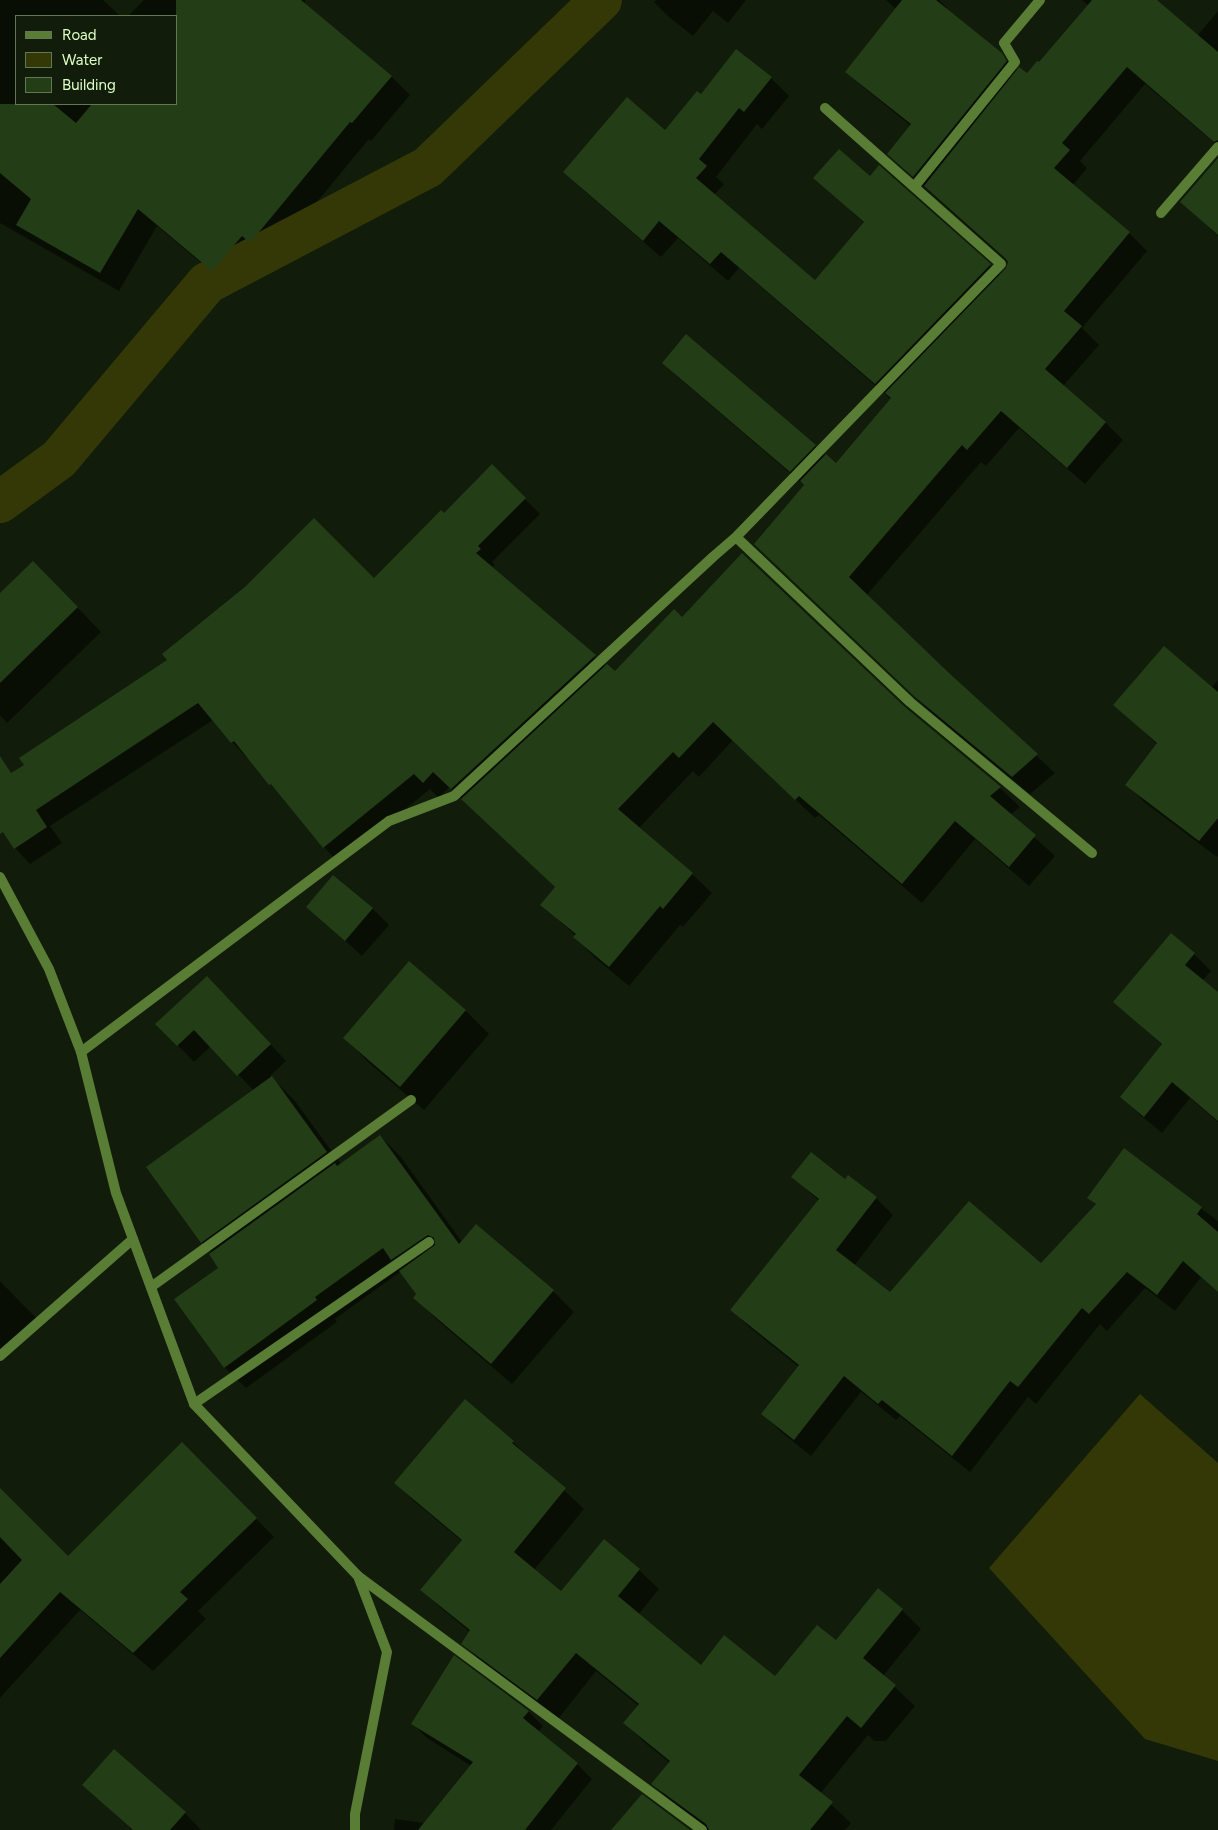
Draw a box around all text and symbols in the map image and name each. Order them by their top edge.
legend [15,15,178,105]
text: Road [62,26,97,44]
text: Water [62,51,102,69]
text: Building [62,76,116,94]

